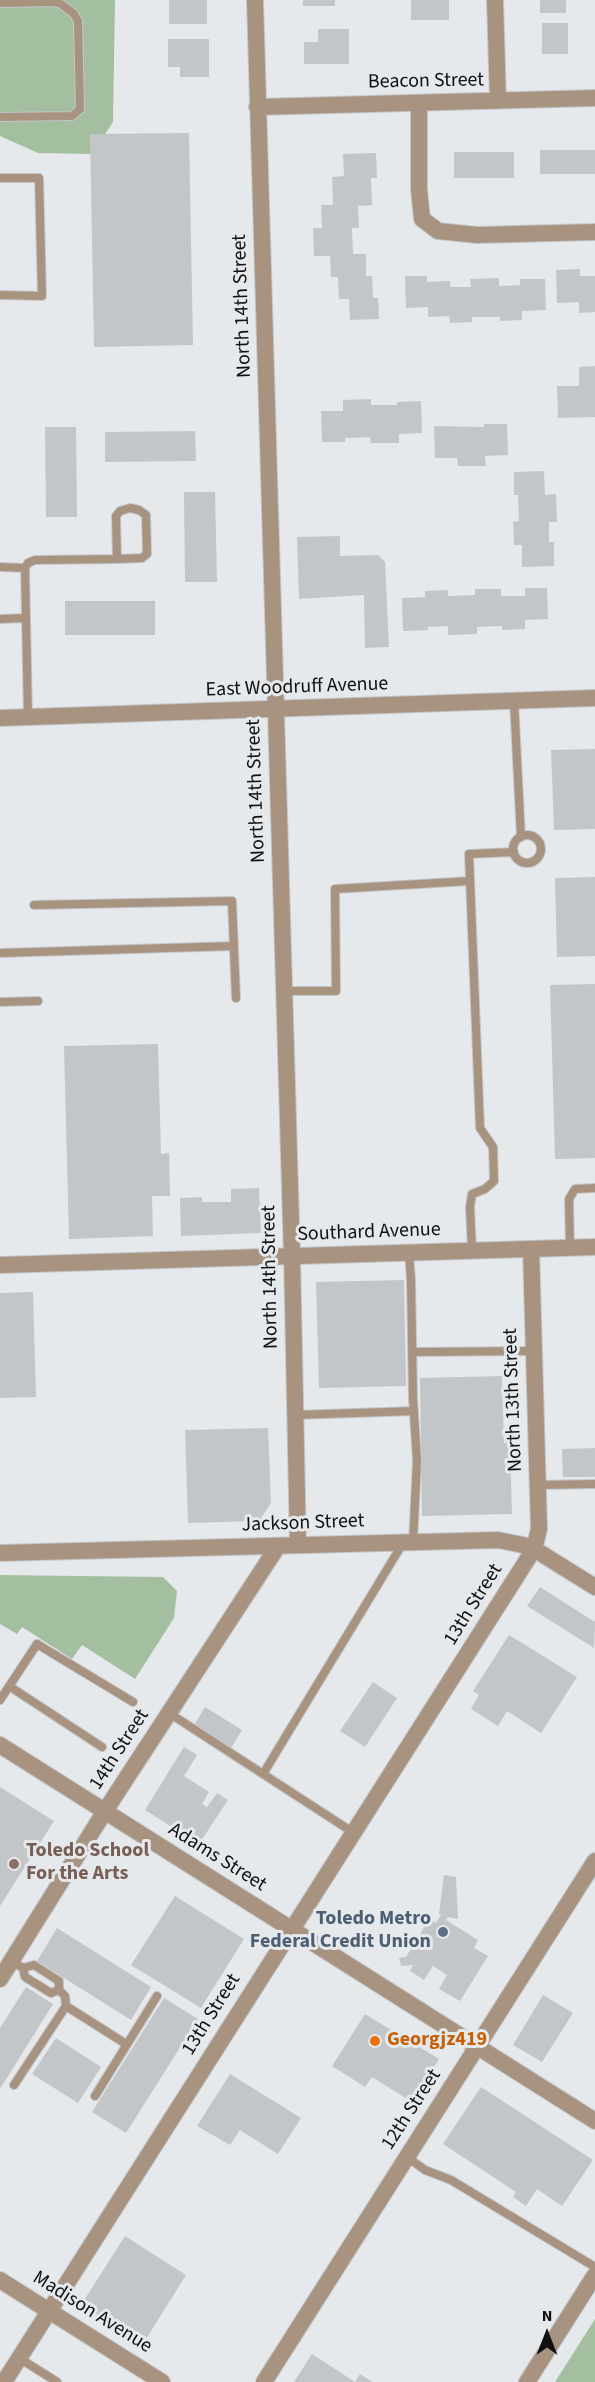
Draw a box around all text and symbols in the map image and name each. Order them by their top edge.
street label: Beacon Street [368,69,484,95]
street label: North 14th Street [228,234,258,378]
street label: East Woodruff Avenue [205,673,389,703]
street label: North 14th Street [242,719,272,863]
street label: North 14th Street [258,1205,284,1349]
street label: Southard Avenue [297,1219,441,1247]
street label: North 13th Street [499,1328,529,1472]
street label: Jackson Street [241,1510,365,1538]
street label: 13th Street [440,1560,508,1650]
street label: 14th Street [85,1705,155,1795]
street label: Adams Street [164,1818,270,1898]
place label: Toledo School For the Arts [26,1840,149,1887]
marker: Toledo School For the Arts [7,1857,21,1871]
place label: Toledo Metro Federal Credit Union [250,1908,431,1955]
marker: Toledo Metro Federal Credit Union [436,1925,450,1939]
street label: 13th Street [178,1970,246,2060]
place label: Georgjz419 [387,2029,487,2053]
marker: Georgjz419 [368,2034,382,2048]
street label: 12th Street [377,2065,447,2155]
street label: Madison Avenue [28,2267,156,2359]
north arrow [517,2304,577,2364]
text: N [542,2305,552,2327]

